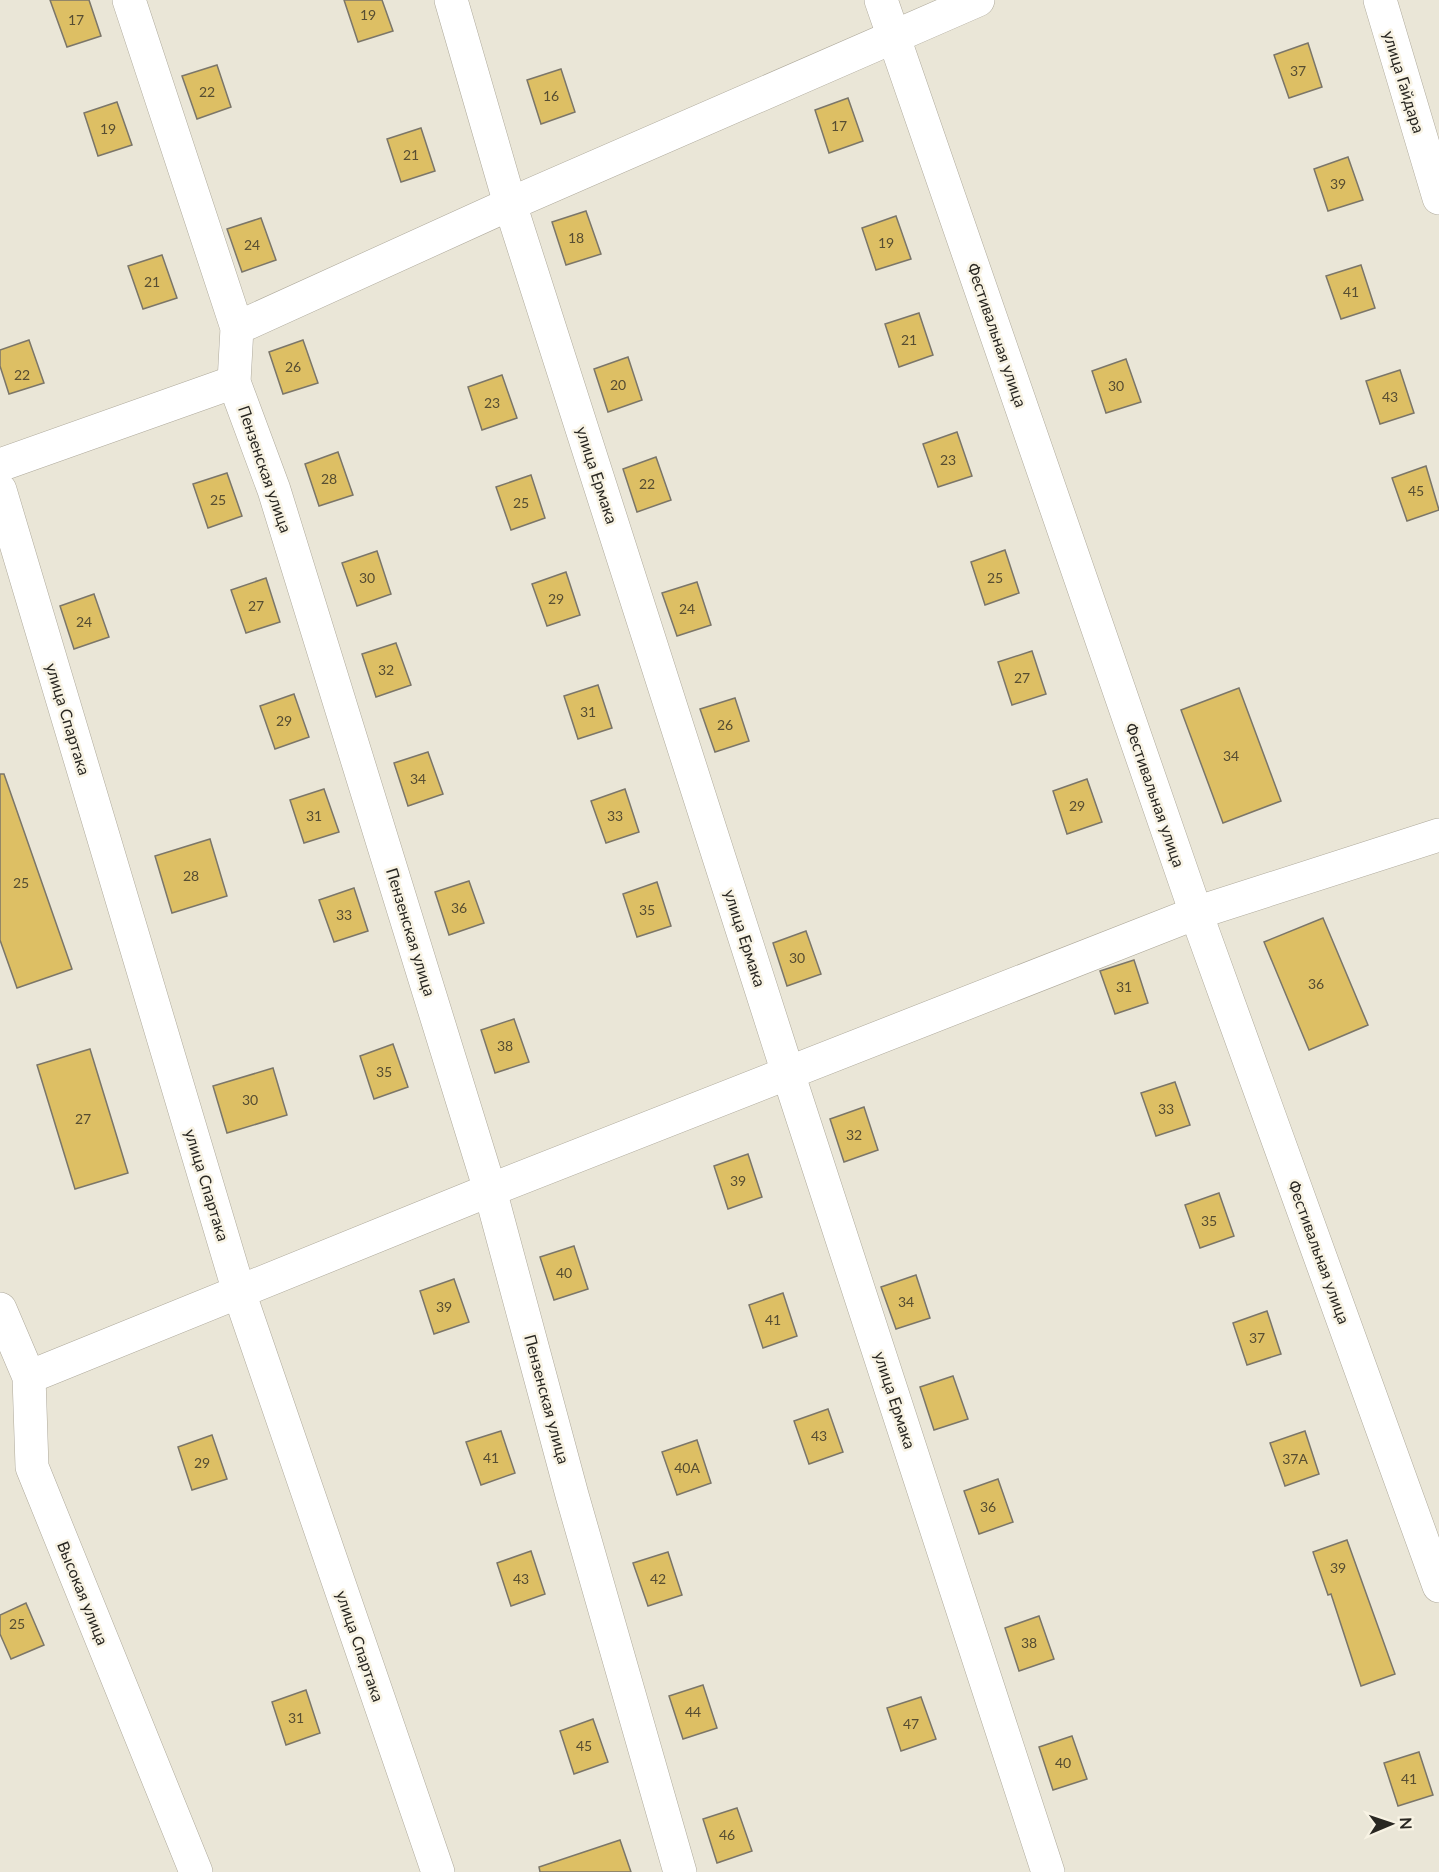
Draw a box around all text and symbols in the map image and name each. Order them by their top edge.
house number: 19 [360,6,376,23]
house number: 17 [68,11,84,28]
street label: улица Гайдара [1380,28,1429,135]
house number: 37 [1290,62,1306,79]
house number: 22 [199,83,215,100]
house number: 16 [543,87,559,104]
house number: 17 [831,117,847,134]
house number: 19 [100,120,116,137]
house number: 21 [403,146,419,163]
house number: 39 [1330,175,1346,192]
house number: 18 [568,229,584,246]
house number: 19 [878,234,894,251]
house number: 24 [244,236,260,253]
street label: Фестивальная улица [964,260,1031,409]
house number: 21 [144,273,160,290]
house number: 41 [1343,283,1359,300]
house number: 21 [901,331,917,348]
house number: 26 [285,358,301,375]
house number: 22 [14,366,30,383]
house number: 20 [610,376,626,393]
house number: 30 [1108,377,1124,394]
house number: 43 [1382,388,1398,405]
house number: 23 [484,394,500,411]
street label: Пензенская улица [235,403,296,535]
street label: улица Ермака [573,424,622,526]
house number: 23 [940,451,956,468]
house number: 28 [321,470,337,487]
house number: 22 [639,475,655,492]
house number: 45 [1408,482,1424,499]
house number: 25 [210,491,226,508]
house number: 25 [513,494,529,511]
house number: 30 [359,569,375,586]
house number: 25 [987,569,1003,586]
house number: 29 [548,590,564,607]
house number: 27 [248,597,264,614]
house number: 24 [679,600,695,617]
house number: 24 [76,613,92,630]
street label: улица Спартака [42,660,95,777]
house number: 32 [378,661,394,678]
house number: 27 [1014,669,1030,686]
house number: 31 [580,703,596,720]
house number: 29 [276,712,292,729]
house number: 26 [717,716,733,733]
street label: Фестивальная улица [1122,720,1189,869]
house number: 34 [1223,747,1239,764]
house number: 34 [410,770,426,787]
house number: 29 [1069,797,1085,814]
house number: 31 [306,807,322,824]
house number: 33 [607,807,623,824]
street label: Пензенская улица [383,865,440,998]
house number: 28 [183,867,199,884]
house number: 25 [13,874,29,891]
street label: улица Ермака [721,887,770,989]
house number: 36 [451,899,467,916]
house number: 35 [639,901,655,918]
house number: 33 [336,906,352,923]
house number: 30 [789,949,805,966]
house number: 36 [1308,975,1324,992]
house number: 31 [1116,978,1132,995]
house number: 38 [497,1037,513,1054]
house number: 35 [376,1063,392,1080]
house number: 30 [242,1091,258,1108]
house number: 33 [1158,1100,1174,1117]
house number: 27 [75,1110,91,1127]
street label: улица Спартака [181,1126,234,1243]
house number: 32 [846,1126,862,1143]
house number: 39 [730,1172,746,1189]
street label: Фестивальная улица [1285,1177,1354,1326]
house number: 35 [1201,1212,1217,1229]
house number: 40 [556,1264,572,1281]
house number: 34 [898,1293,914,1310]
house number: 39 [436,1298,452,1315]
house number: 41 [765,1311,781,1328]
house number: 37 [1249,1329,1265,1346]
street label: Пензенская улица [521,1332,574,1466]
street label: улица Ермака [871,1349,920,1451]
house number: 43 [811,1427,827,1444]
house number: 41 [483,1449,499,1466]
house number: 37А [1282,1450,1308,1467]
house number: 29 [194,1454,210,1471]
house number: 40А [674,1459,700,1476]
house number: 36 [980,1498,996,1515]
street label: Высокая улица [54,1538,113,1647]
house number: 39 [1330,1559,1346,1576]
house number: 43 [513,1570,529,1587]
house number: 42 [650,1570,666,1587]
street label: улица Спартака [333,1588,388,1704]
house number: 25 [9,1615,25,1632]
house number: 38 [1021,1634,1037,1651]
house number: 44 [685,1703,701,1720]
house number: 31 [288,1709,304,1726]
house number: 47 [903,1715,919,1732]
house number: 45 [576,1737,592,1754]
house number: 40 [1055,1754,1071,1771]
house number: 41 [1401,1770,1417,1787]
north arrow [1361,1794,1421,1854]
text: N [1397,1817,1416,1830]
house number: 46 [719,1826,735,1843]

